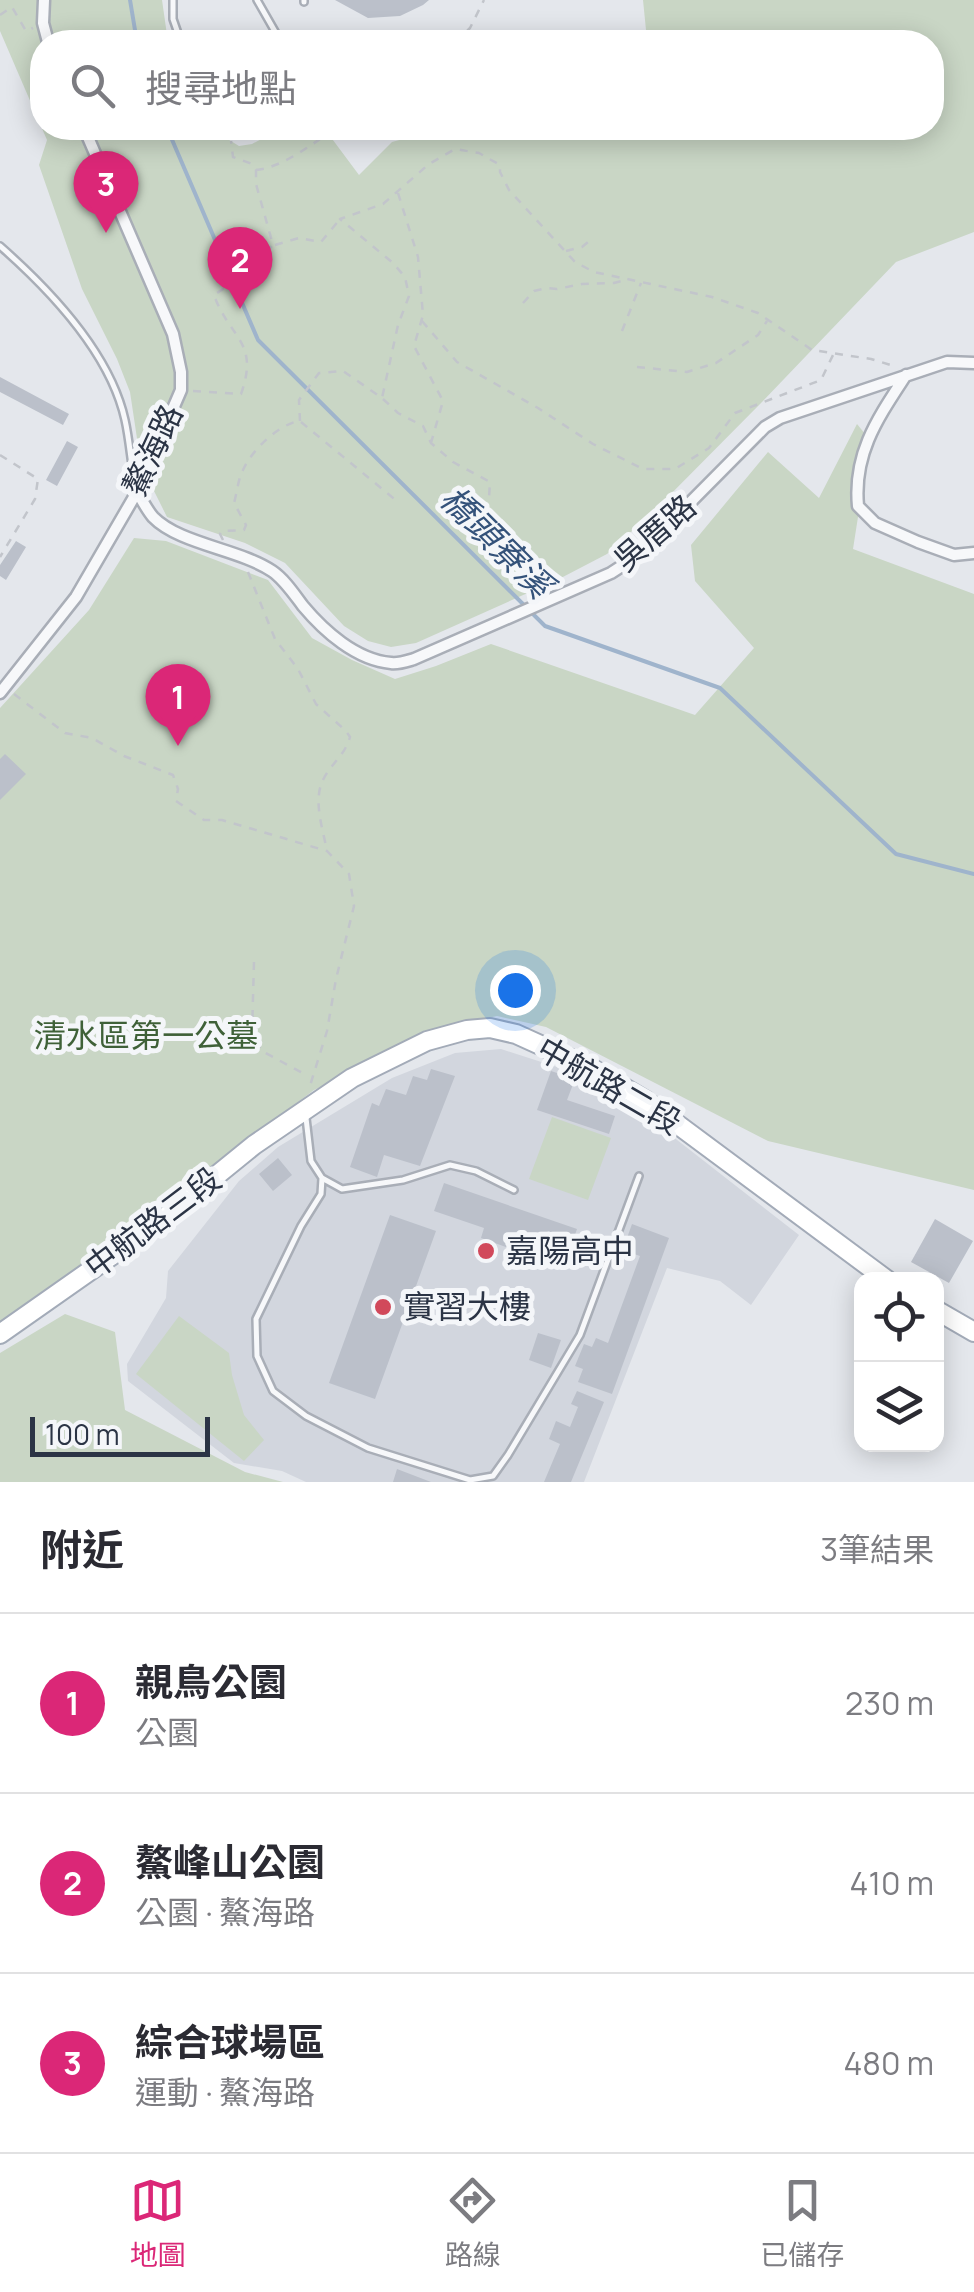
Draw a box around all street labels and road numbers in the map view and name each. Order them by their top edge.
street label: 鰲海路 [112,397,192,502]
street label: 吳厝路 [604,484,705,580]
street label: 中航路二段 [529,1026,690,1144]
street label: 中航路三段 [75,1156,230,1288]

